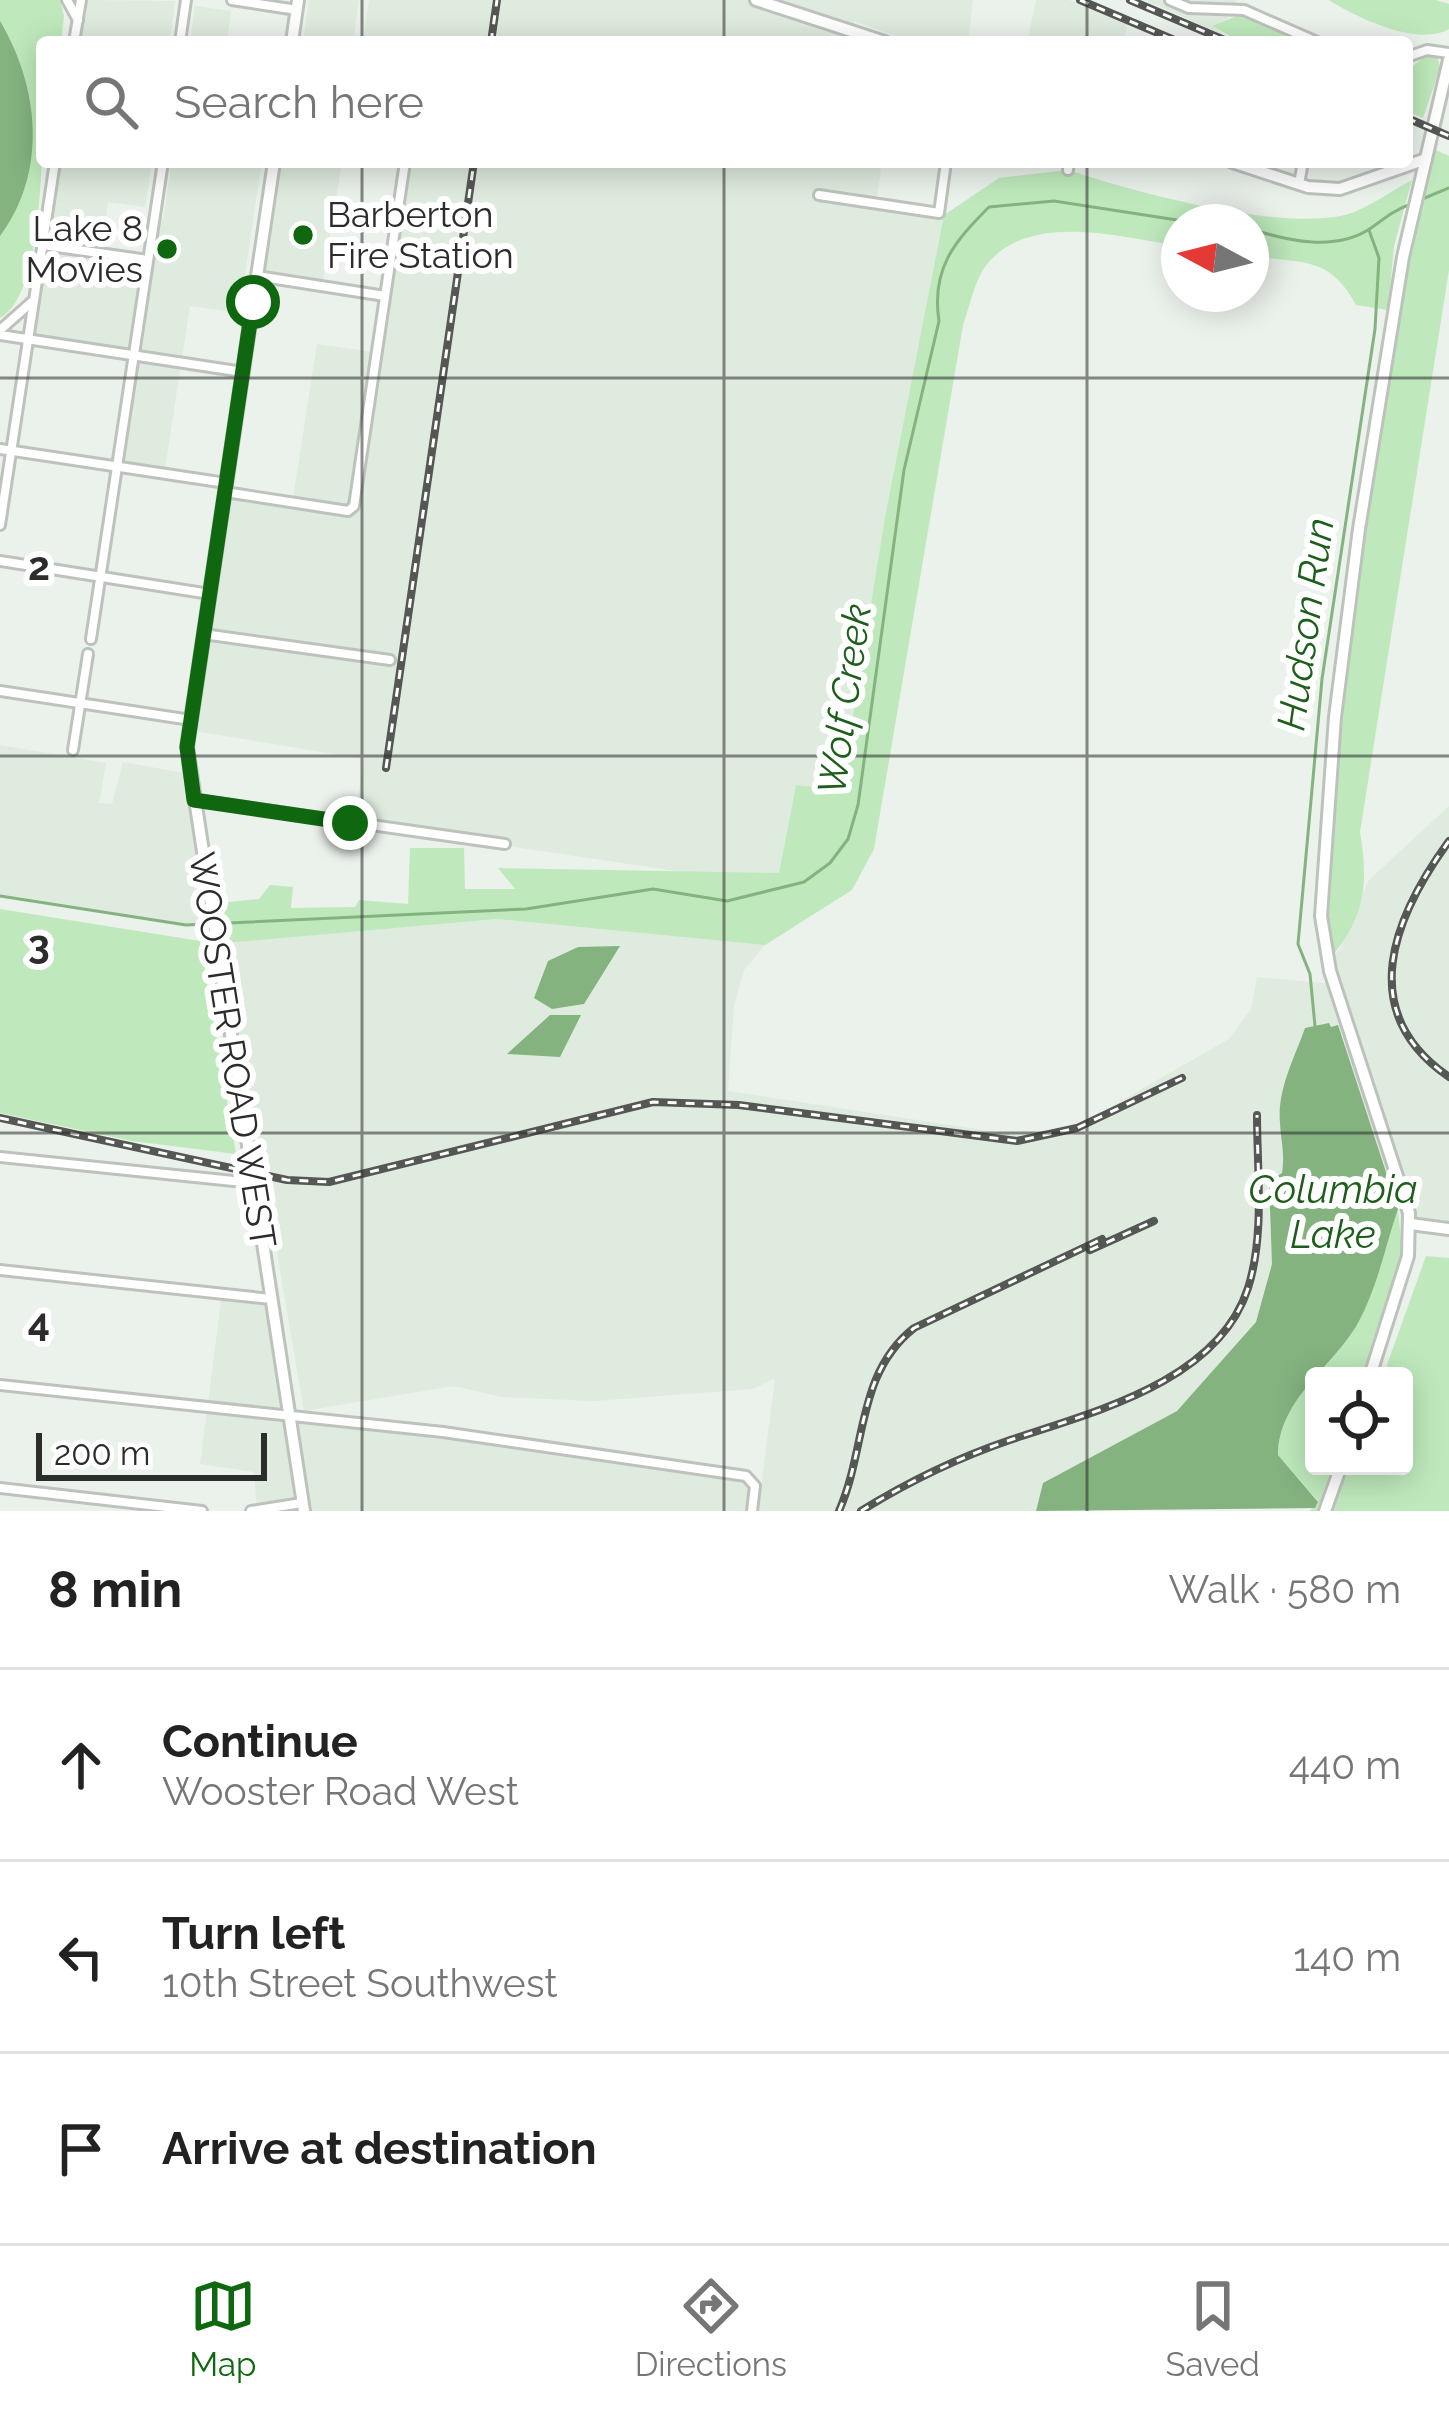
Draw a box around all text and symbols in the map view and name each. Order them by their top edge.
search box [36,36,1413,168]
icon: search [78,69,144,135]
text: Search here [174,76,424,129]
place label: Barberton Fire Station [327,193,514,276]
north arrow [1161,204,1269,312]
place label: Lake 8 Movies [25,207,143,290]
marker: Barberton Fire Station [290,222,316,248]
marker: Lake 8 Movies [154,236,180,262]
route start [226,275,280,329]
water label: Hudson Run [1267,515,1343,733]
text: 2 [28,543,50,589]
water label: Wolf Creek [808,601,880,797]
route end [323,796,377,850]
street label: WOOSTER ROAD WEST [181,849,285,1251]
text: 3 [28,921,50,967]
water label: Columbia Lake [1248,1166,1418,1257]
text: 4 [28,1299,50,1345]
map controls [1305,1367,1413,1475]
button: locate [1305,1367,1413,1475]
scale bar [36,1427,267,1480]
text: 200 m [54,1434,150,1473]
text: 8 min [48,1559,182,1619]
text: Walk · 580 m [1168,1566,1401,1612]
text: Continue [162,1715,358,1768]
icon: ahead [48,1732,114,1798]
text: 440 m [1289,1742,1401,1788]
text: Wooster Road West [162,1768,519,1814]
text: Turn left [162,1907,345,1960]
icon: left [48,1924,114,1990]
text: 140 m [1293,1934,1401,1980]
text: 10th Street Southwest [162,1960,558,2006]
icon: arrive [48,2116,114,2182]
text: Arrive at destination [162,2122,597,2175]
tab: Map [189,2273,256,2384]
tab: Directions [635,2273,787,2384]
tab: Saved [1165,2273,1260,2384]

